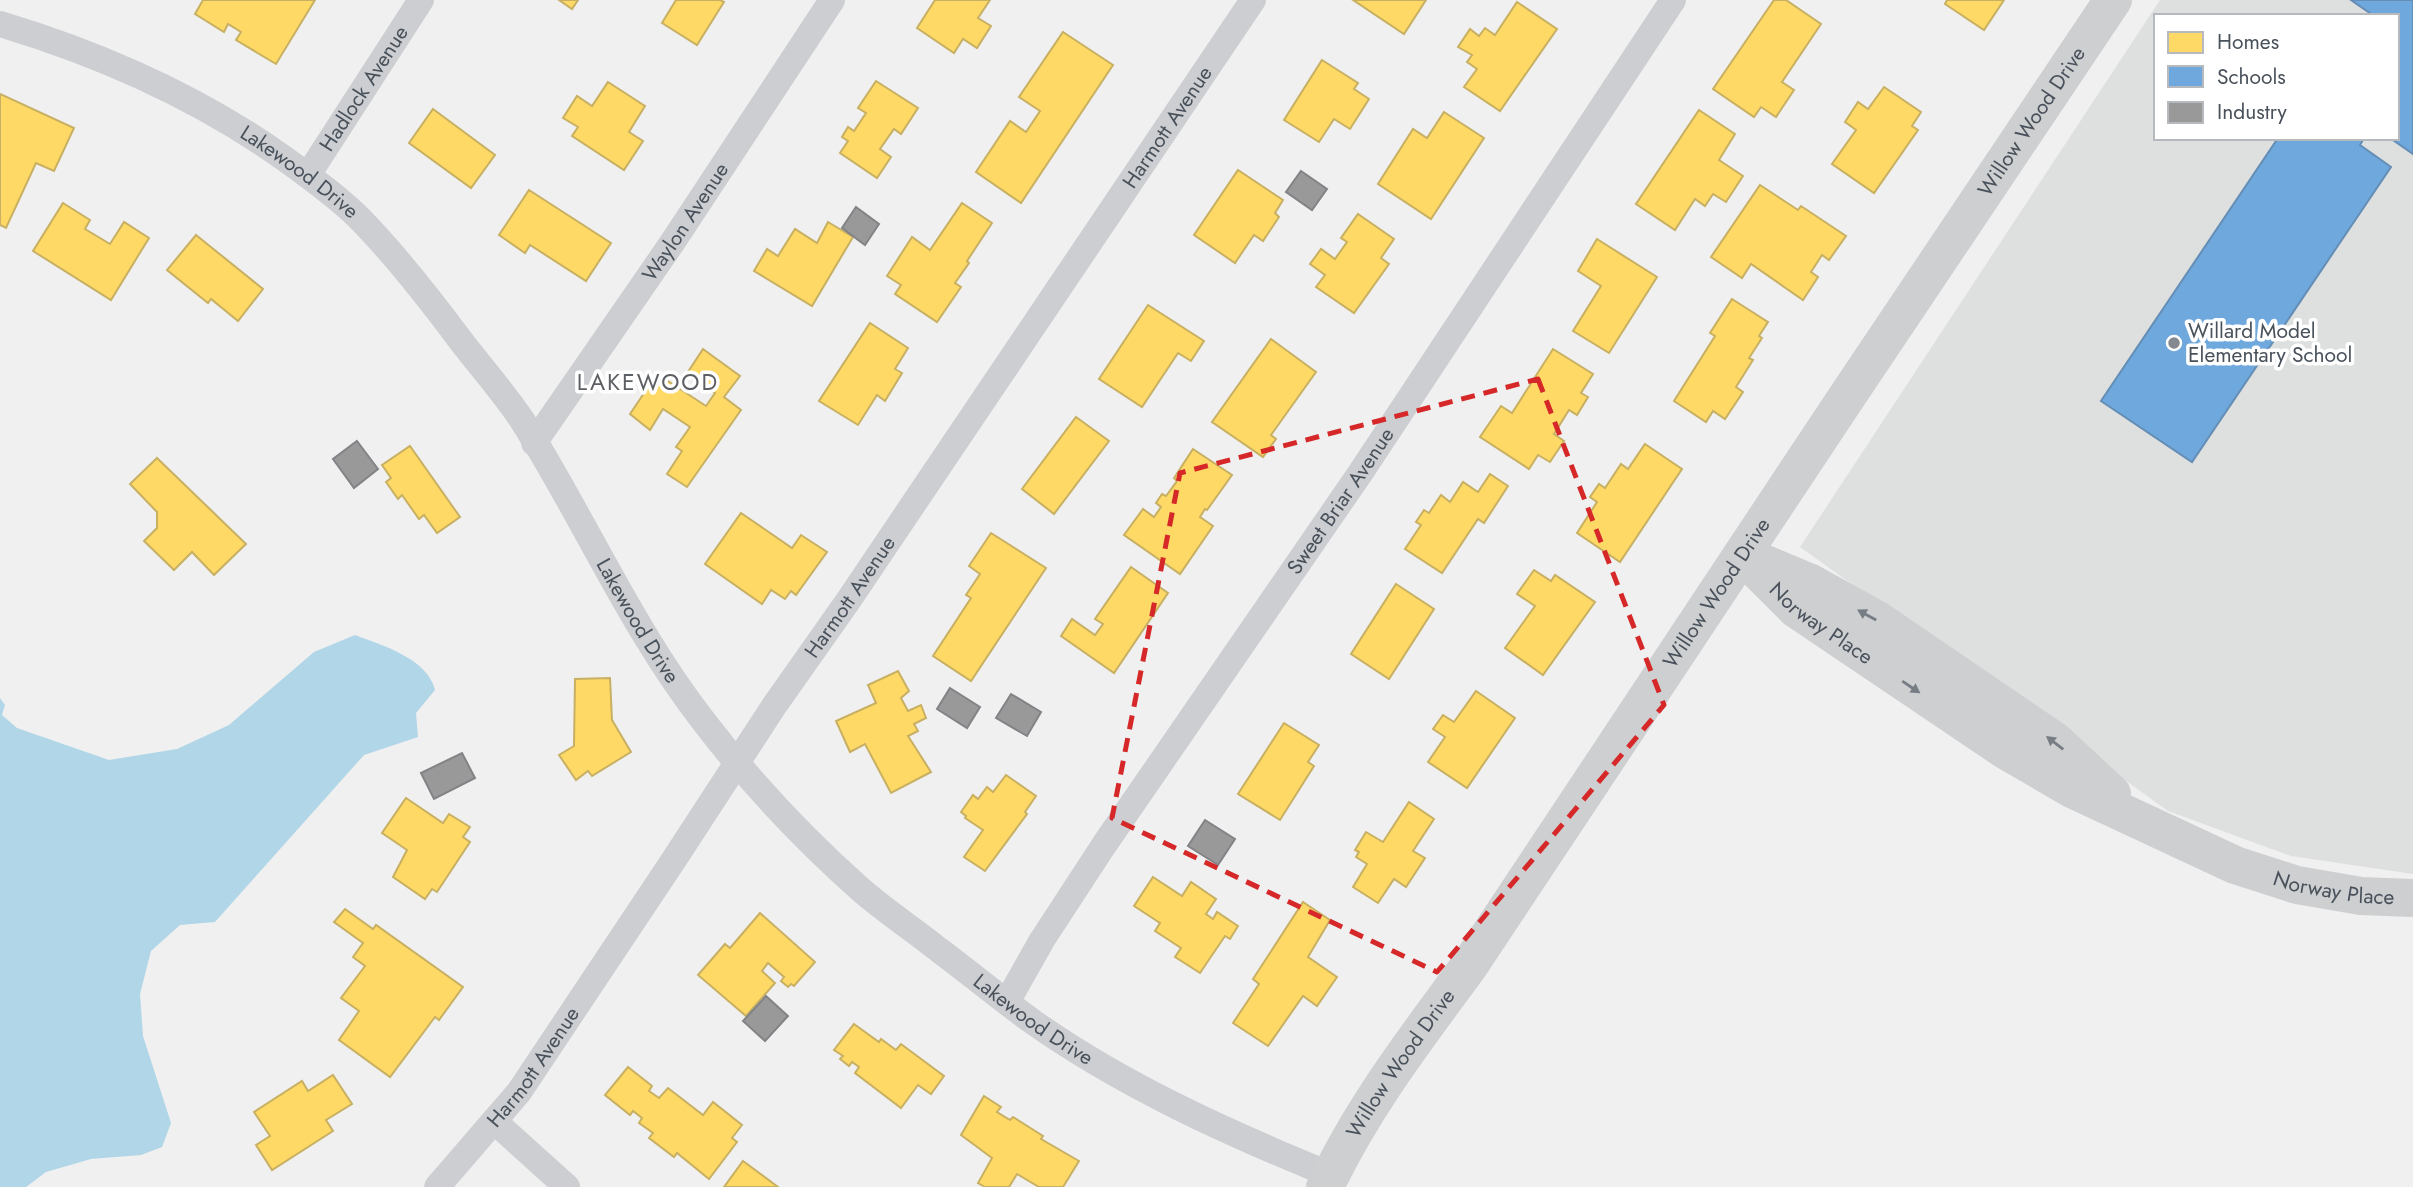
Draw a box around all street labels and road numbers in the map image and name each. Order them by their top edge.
street label: Hadlock Avenue [312,19,416,157]
street label: Willow Wood Drive [1970,40,2093,202]
street label: Harmott Avenue [1115,60,1220,194]
street label: Lakewood Drive [234,118,366,226]
street label: Waylon Avenue [635,156,736,287]
street label: Sweet Briar Avenue [1280,422,1401,581]
street label: Willow Wood Drive [1656,512,1778,674]
street label: Harmott Avenue [797,530,903,664]
street label: Lakewood Drive [589,553,687,689]
street label: Norway Place [1762,575,1879,672]
street label: Norway Place [2269,863,2395,912]
street label: Lakewood Drive [967,967,1099,1073]
street label: Willow Wood Drive [1339,983,1462,1144]
street label: Harmott Avenue [480,1001,587,1134]

